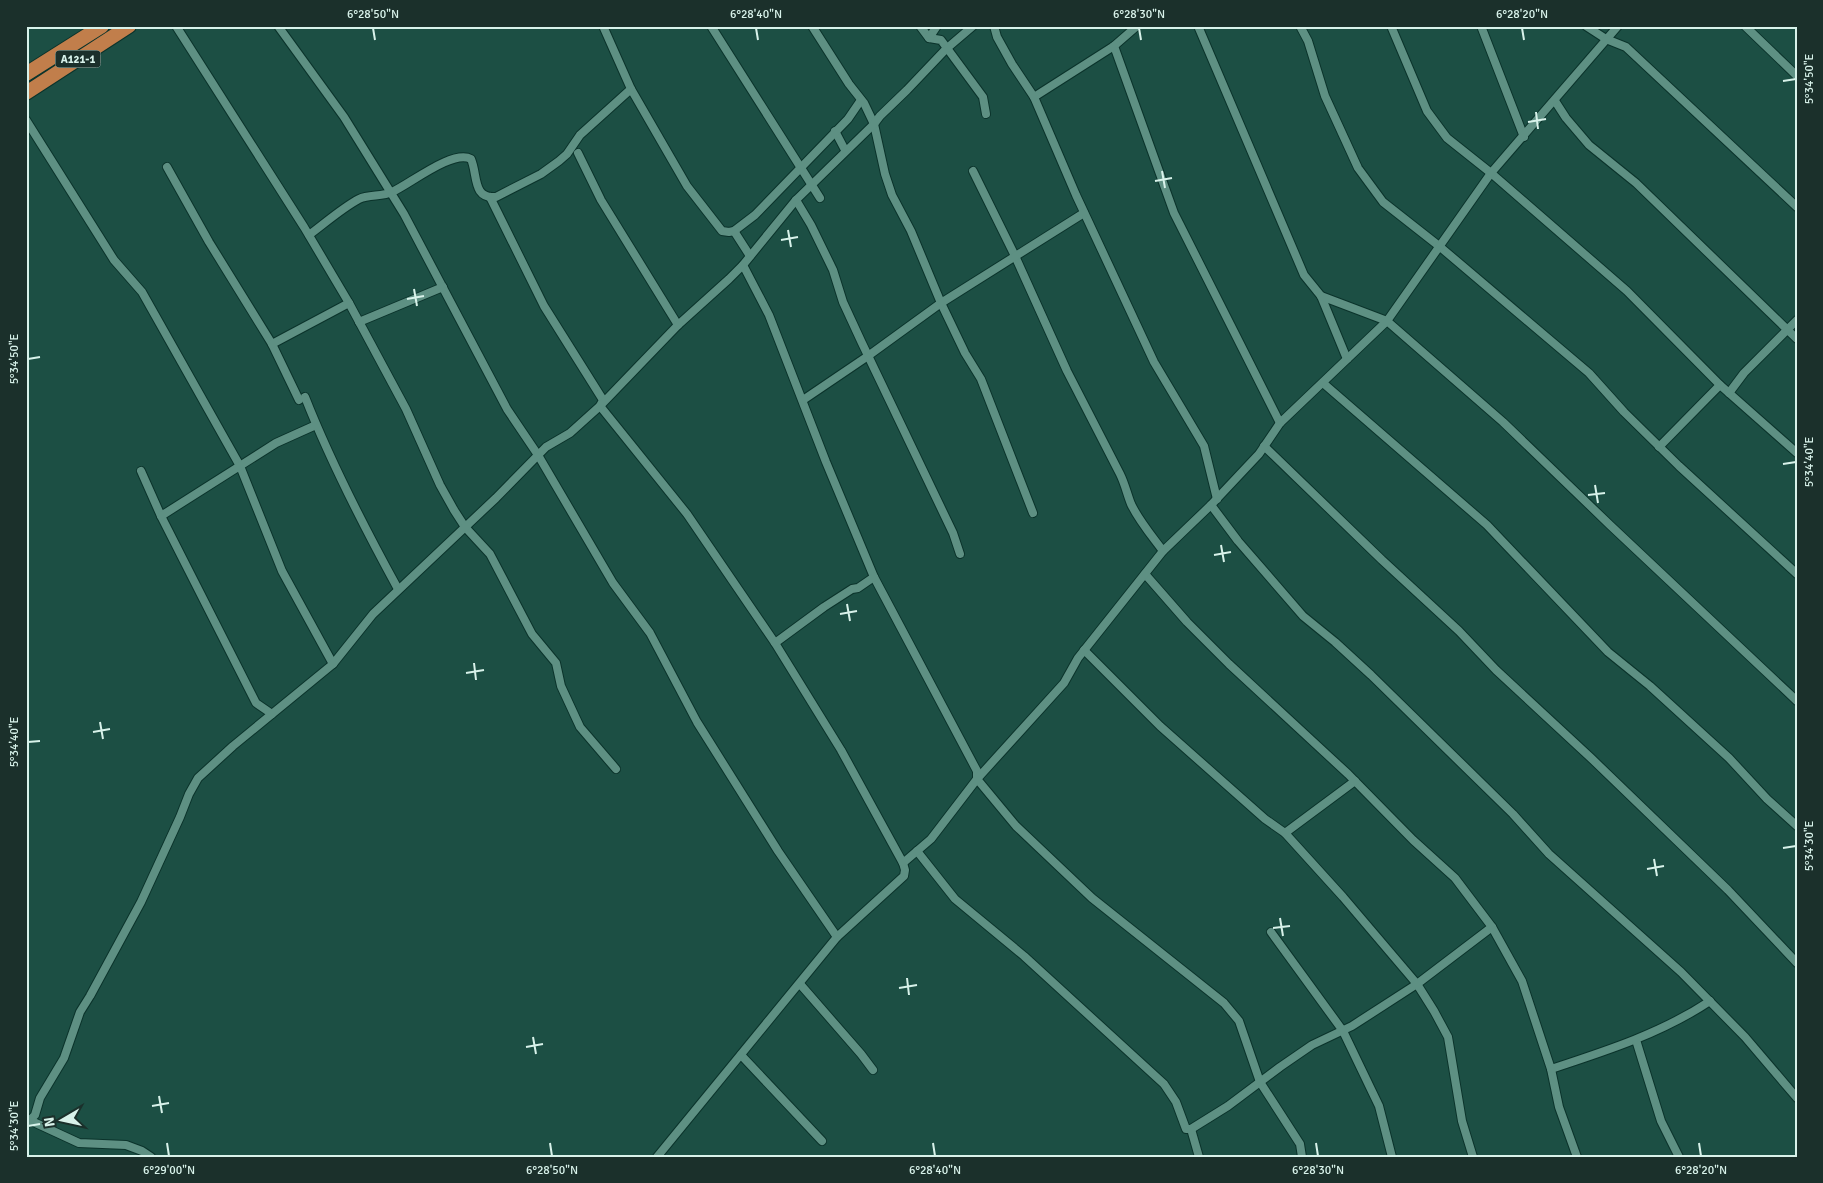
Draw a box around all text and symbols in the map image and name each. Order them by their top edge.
text: 6°28'50"N [347,7,399,22]
text: 6°28'40"N [730,7,782,22]
text: 6°28'30"N [1113,7,1165,22]
text: 6°28'20"N [1496,7,1548,22]
road number: A121-1 [56,51,100,68]
text: 5°34'50"E [1802,53,1817,104]
text: 5°34'50"E [7,333,22,384]
text: 5°34'40"E [1802,436,1817,487]
text: 5°34'40"E [7,716,22,767]
text: 5°34'30"E [1802,820,1817,871]
north arrow [38,1096,88,1146]
text: 5°34'30"E [7,1100,22,1151]
text: N [40,1116,59,1128]
text: 6°29'00"N [143,1163,195,1178]
text: 6°28'50"N [526,1163,578,1178]
text: 6°28'40"N [909,1163,961,1178]
text: 6°28'30"N [1292,1163,1344,1178]
text: 6°28'20"N [1675,1163,1727,1178]

